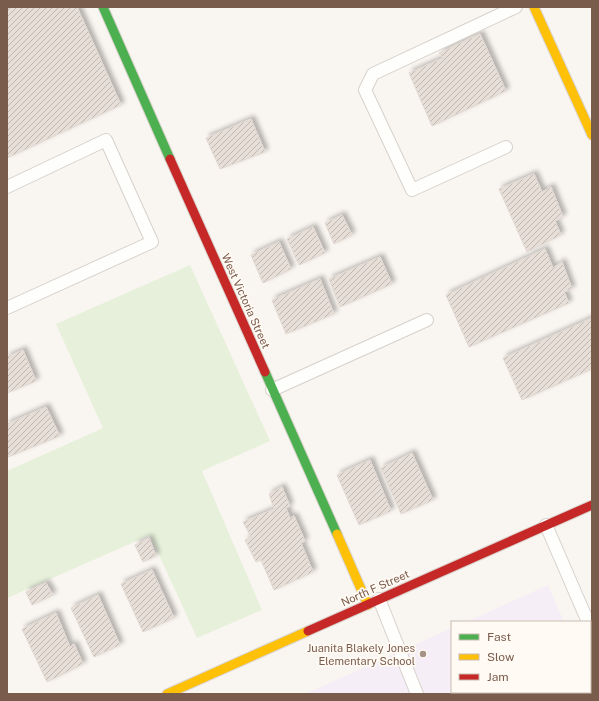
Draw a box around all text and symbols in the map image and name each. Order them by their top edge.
street label: West Victoria Street [220,252,272,350]
street label: North F Street [339,568,411,608]
legend [451,621,591,693]
text: Fast [487,630,512,644]
place label: Juanita Blakely Jones Elementary School [307,642,415,667]
marker: Juanita Blakely Jones Elementary School [418,649,428,659]
text: Slow [487,650,515,664]
text: Jam [487,670,509,684]

